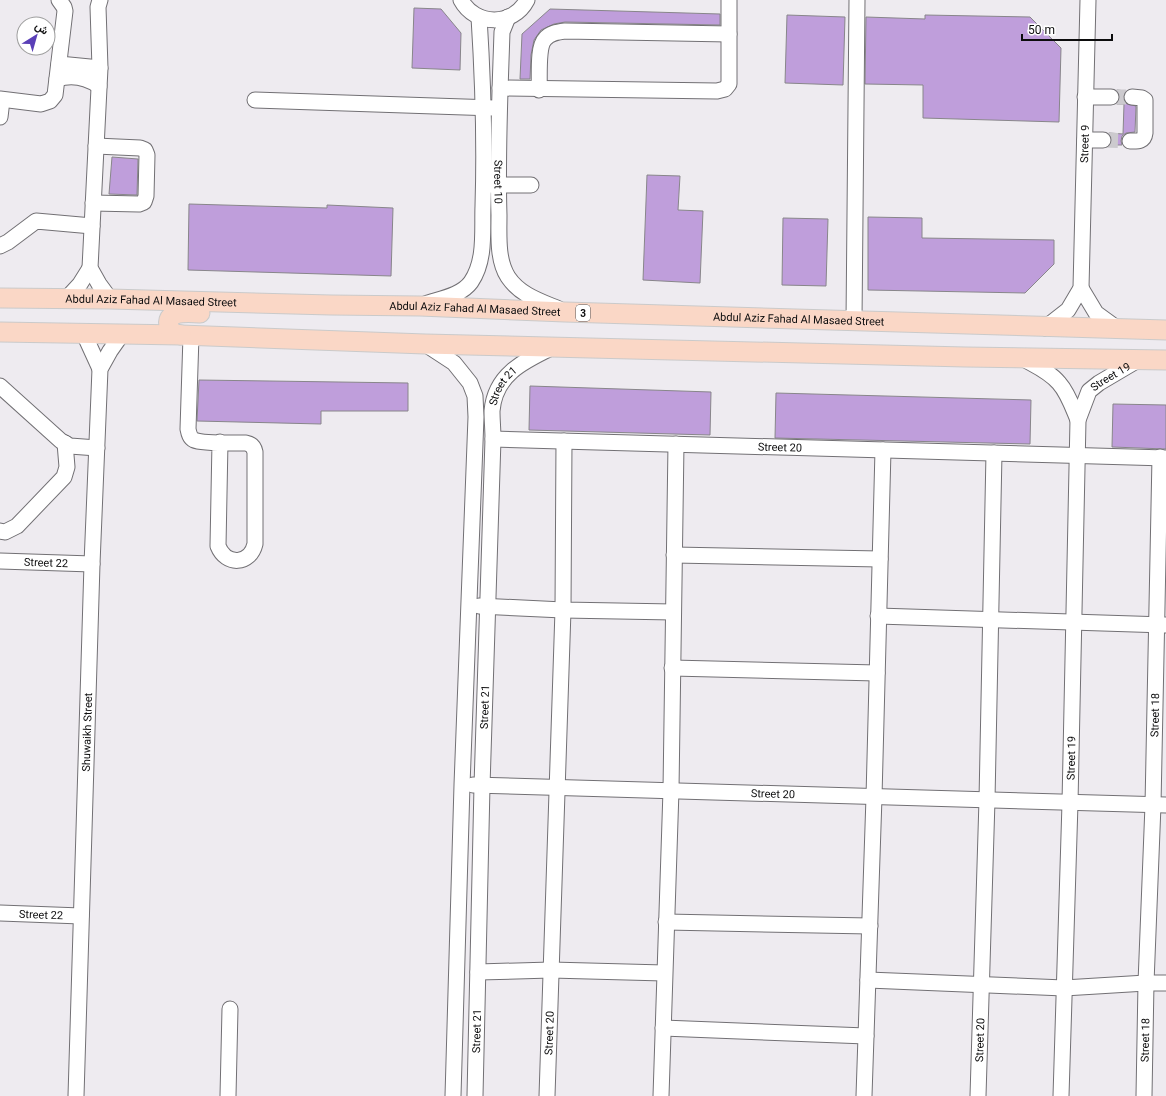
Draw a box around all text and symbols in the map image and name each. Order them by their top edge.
north arrow [16,16,56,56]
scale bar [1022,16,1112,42]
text: ش [33,19,51,38]
text: 50 m [1028,23,1055,37]
street label: Street 9 [1078,125,1091,163]
street label: Street 10 [492,160,505,204]
street label: Abdul Aziz Fahad Al Masaed Street [65,292,237,309]
street label: Abdul Aziz Fahad Al Masaed Street [389,299,561,318]
road number: 3 [576,305,590,321]
street label: Abdul Aziz Fahad Al Masaed Street [713,310,885,328]
street label: Street 19 [1088,360,1132,394]
street label: Street 21 [486,364,519,407]
street label: Street 20 [758,440,802,454]
street label: Street 22 [24,555,68,570]
street label: Street 21 [477,685,492,729]
street label: Shuwaikh Street [79,692,95,772]
street label: Street 18 [1148,693,1162,737]
street label: Street 19 [1064,736,1078,780]
street label: Street 20 [751,787,795,801]
street label: Street 22 [19,907,63,922]
street label: Street 21 [469,1009,483,1053]
street label: Street 20 [542,1011,556,1055]
street label: Street 20 [973,1018,987,1062]
street label: Street 18 [1138,1018,1152,1062]

